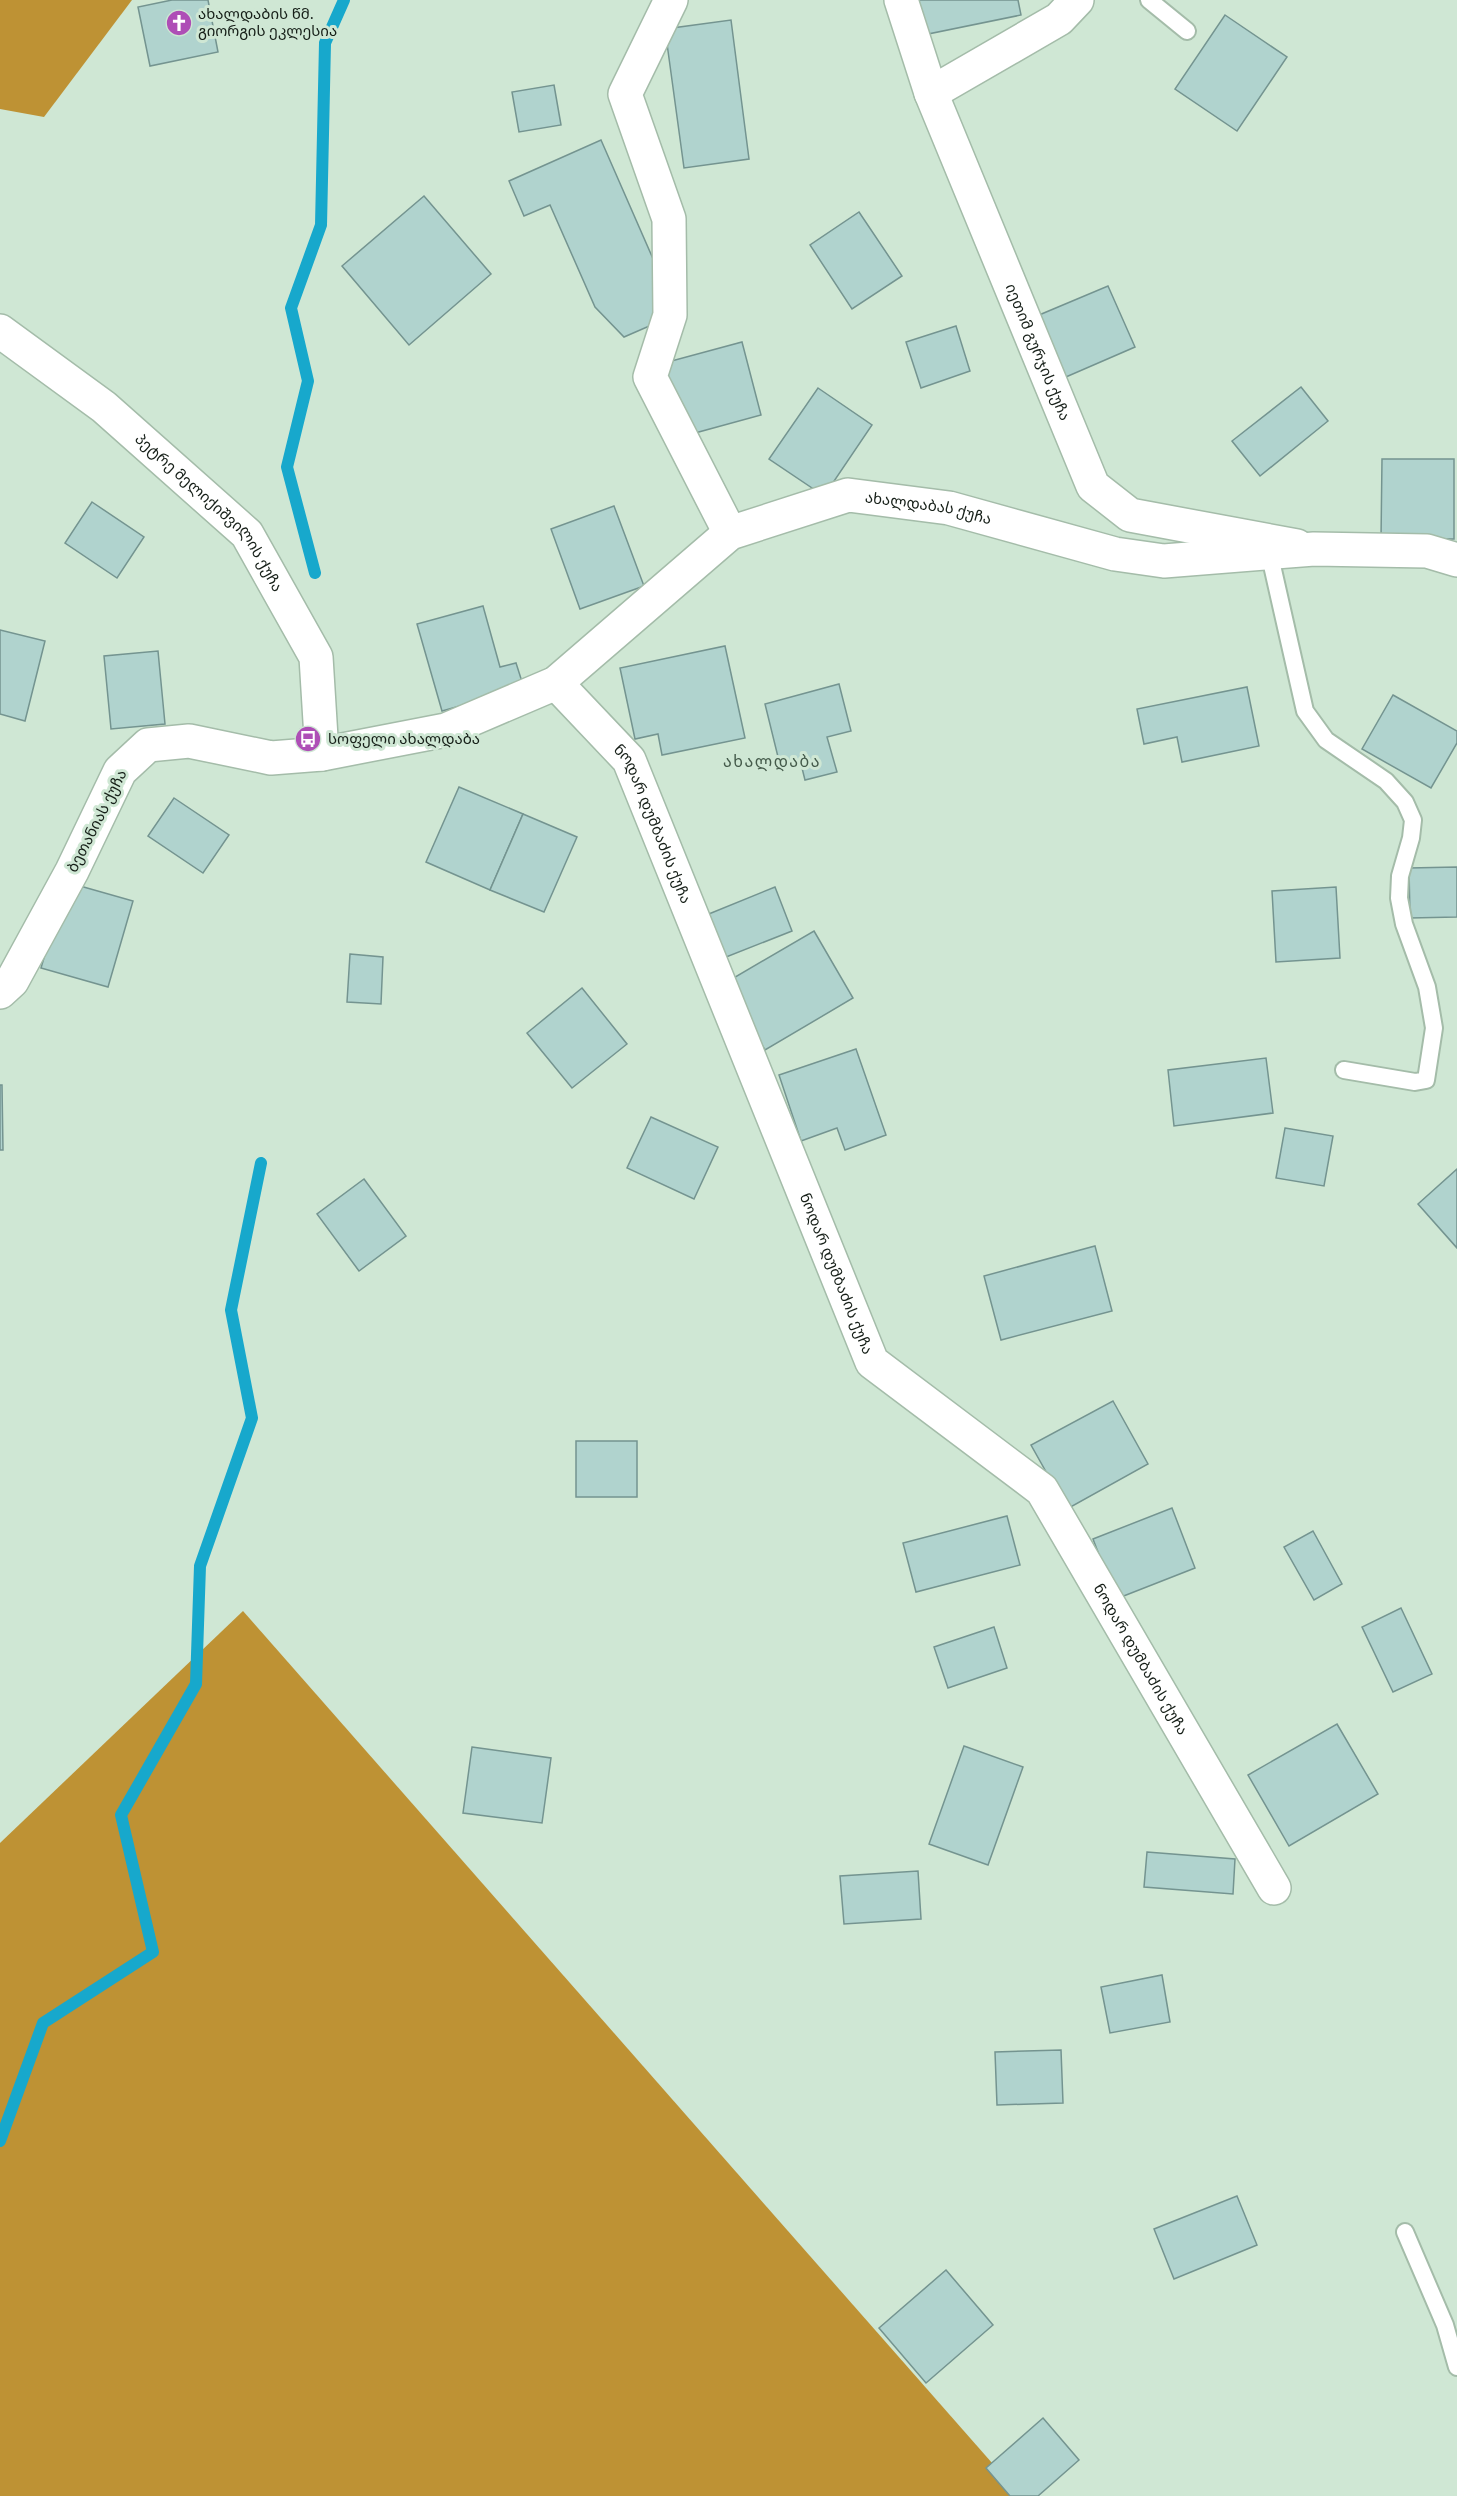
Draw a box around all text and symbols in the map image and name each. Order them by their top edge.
place label: ახალდაბის წმ. გიორგის ეკლესია [198,4,337,40]
church icon: ახალდაბის წმ. გიორგის ეკლესია [164,8,194,38]
street label: იეთიმ გურჯის ქუჩა [1002,281,1075,423]
street label: პეტრე მელიქიშვილის ქუჩა [131,429,287,595]
street label: ახალდაბას ქუჩა [864,487,994,528]
bus stop icon: სოფელი ახალდაბა [293,724,323,754]
place label: სოფელი ახალდაბა [328,729,480,748]
street label: ნოდარ დუმბაძის ქუჩა [610,740,696,906]
district label: ახალდაბა [723,751,821,772]
street label: ბეთანიას ქუჩა [62,766,131,875]
street label: ნოდარ დუმბაძის ქუჩა [796,1190,878,1357]
street label: ნოდარ დუმბაძის ქუჩა [1090,1580,1193,1738]

